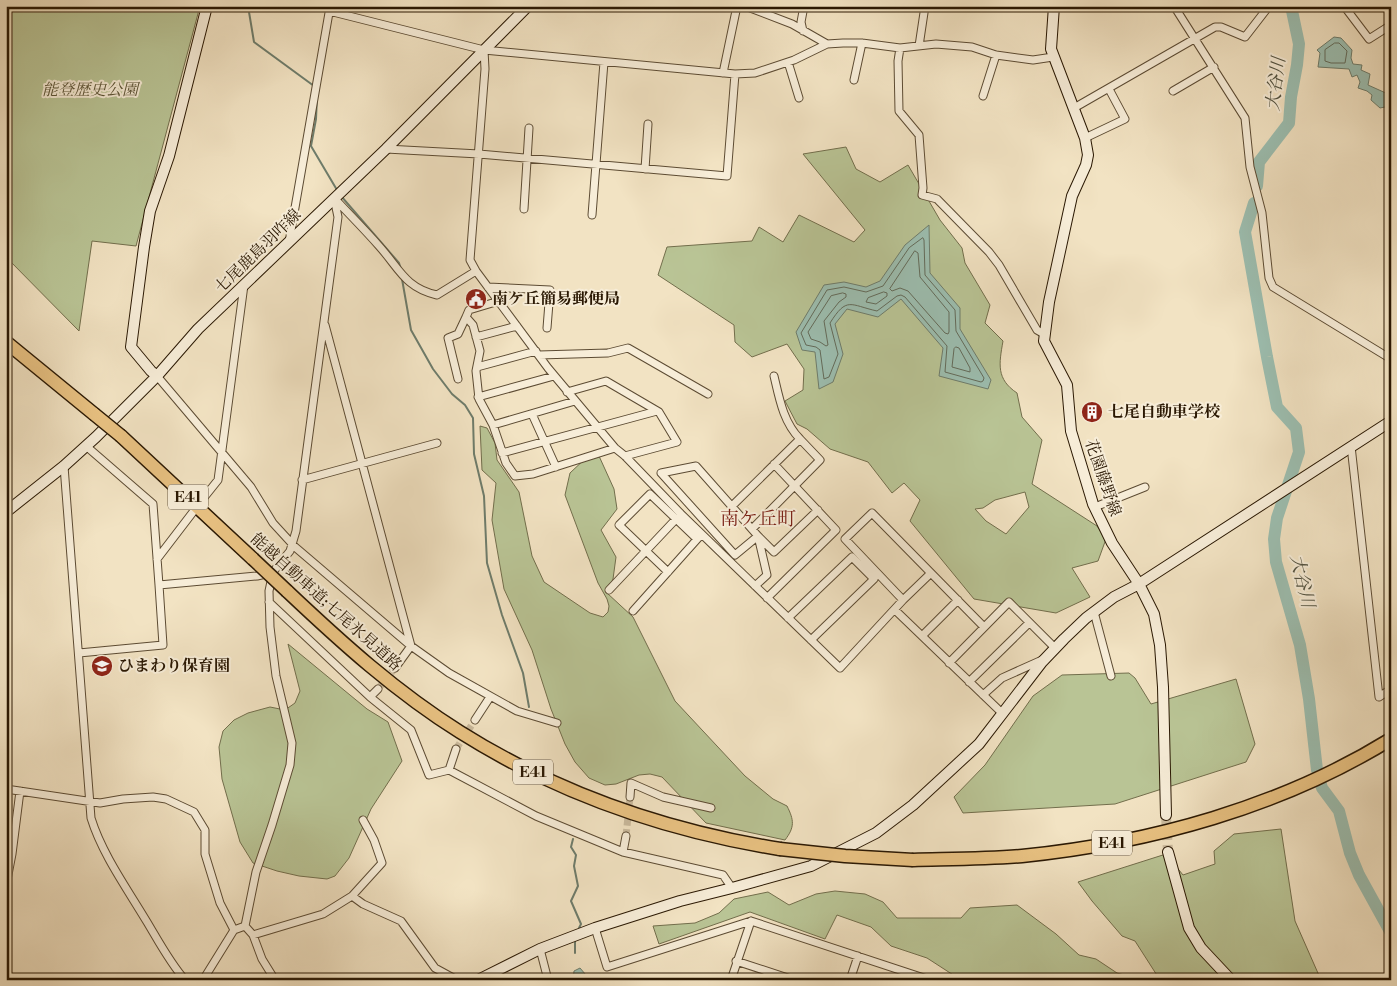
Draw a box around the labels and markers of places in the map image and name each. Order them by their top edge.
public building icon: 南ケ丘簡易郵便局 [464,287,488,311]
place label: 南ケ丘簡易郵便局 [492,289,620,309]
building icon: 七尾自動車学校 [1080,400,1104,424]
place label: 七尾自動車学校 [1108,402,1221,422]
school or university icon: ひまわり保育園 [90,654,114,678]
place label: ひまわり保育園 [118,656,230,676]

